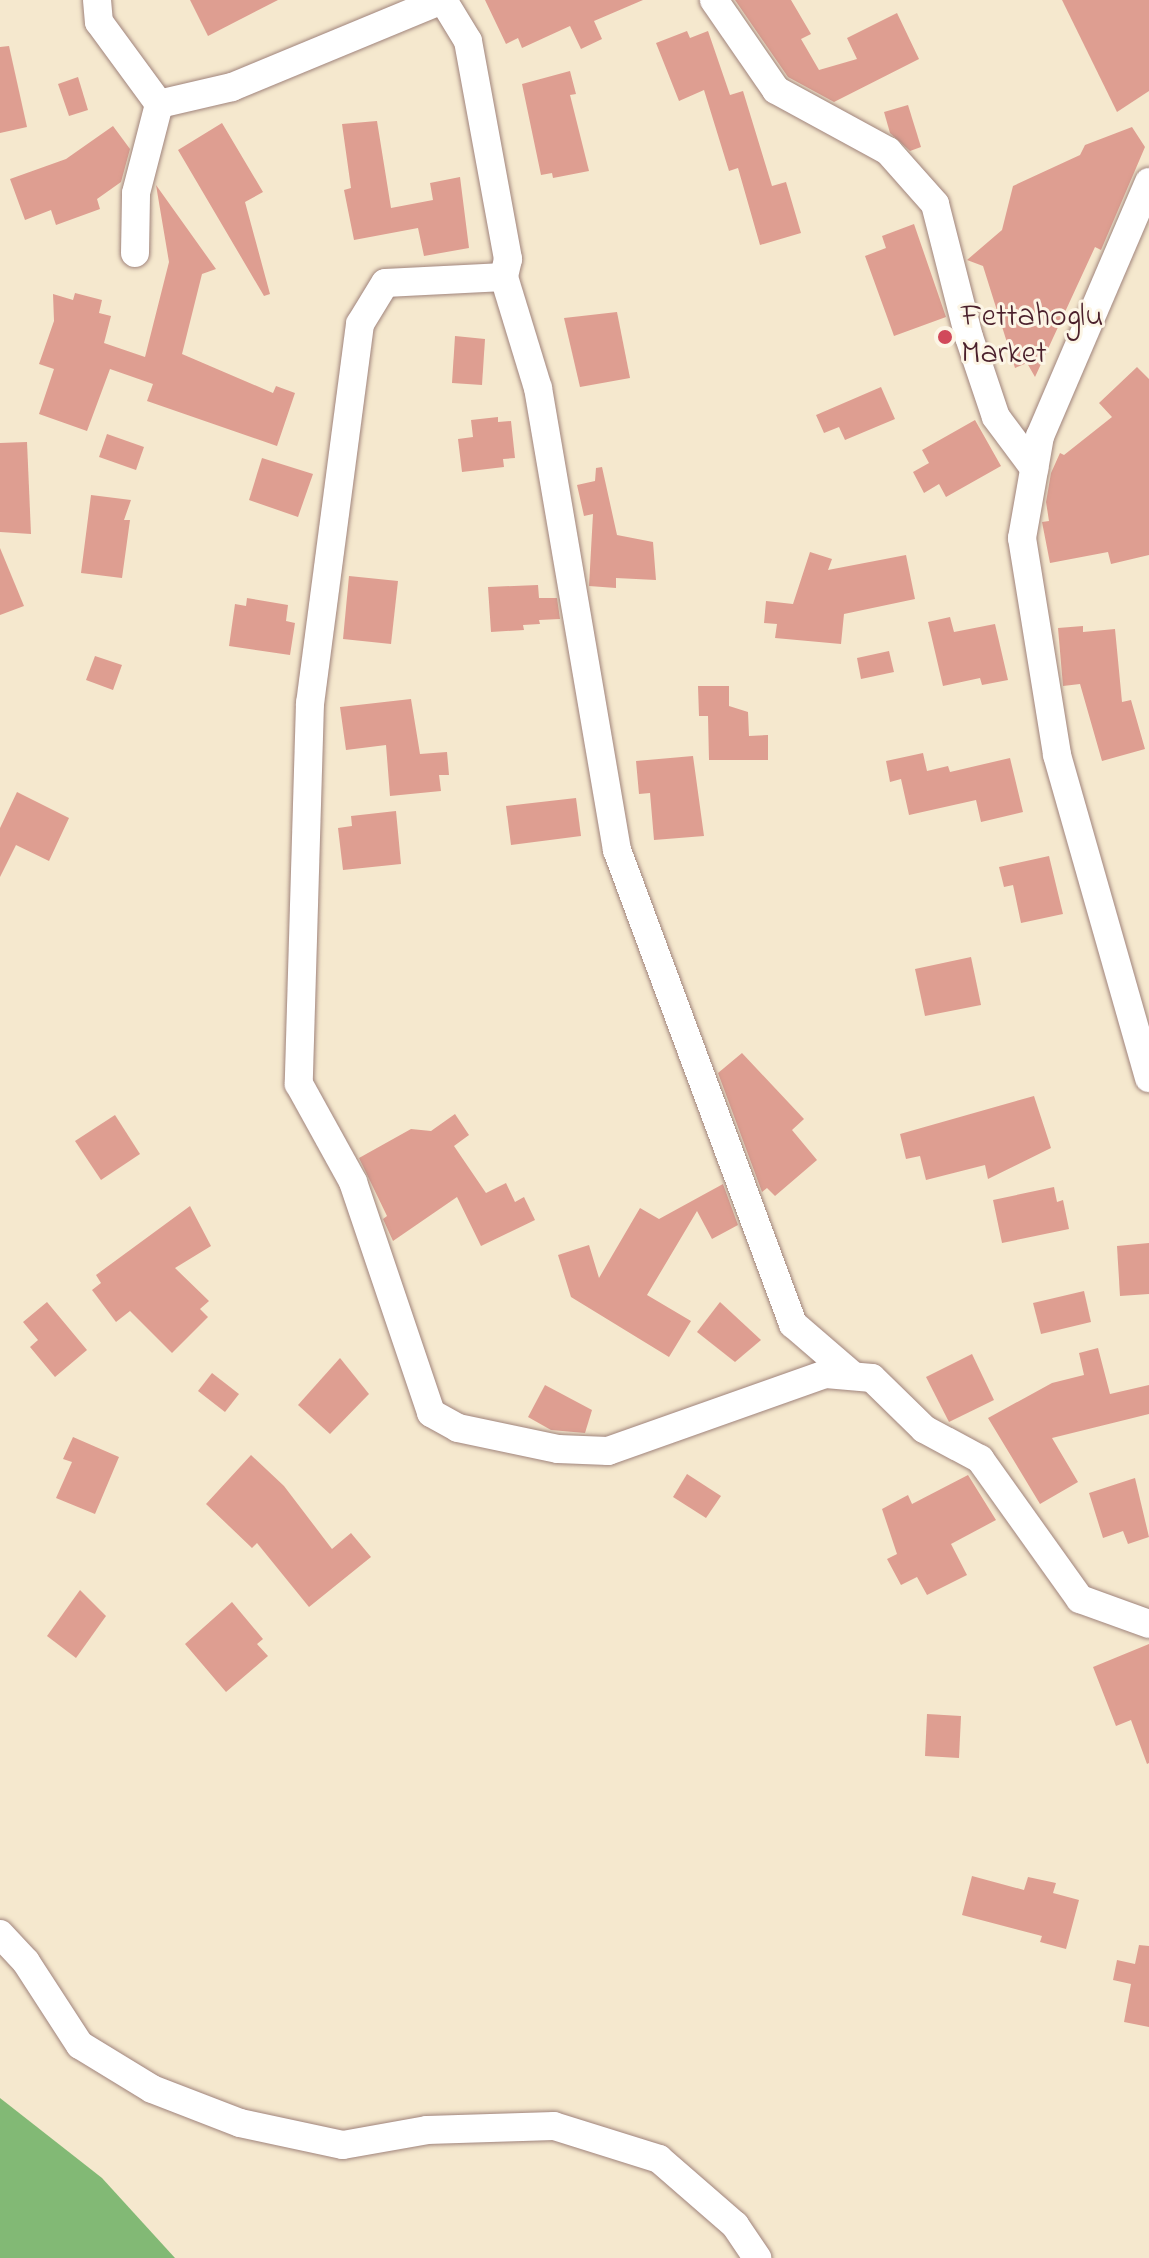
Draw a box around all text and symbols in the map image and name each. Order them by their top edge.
place label: Fettahoglu Market [961,300,1103,375]
marker: Fettahoglu Market [936,328,954,346]

